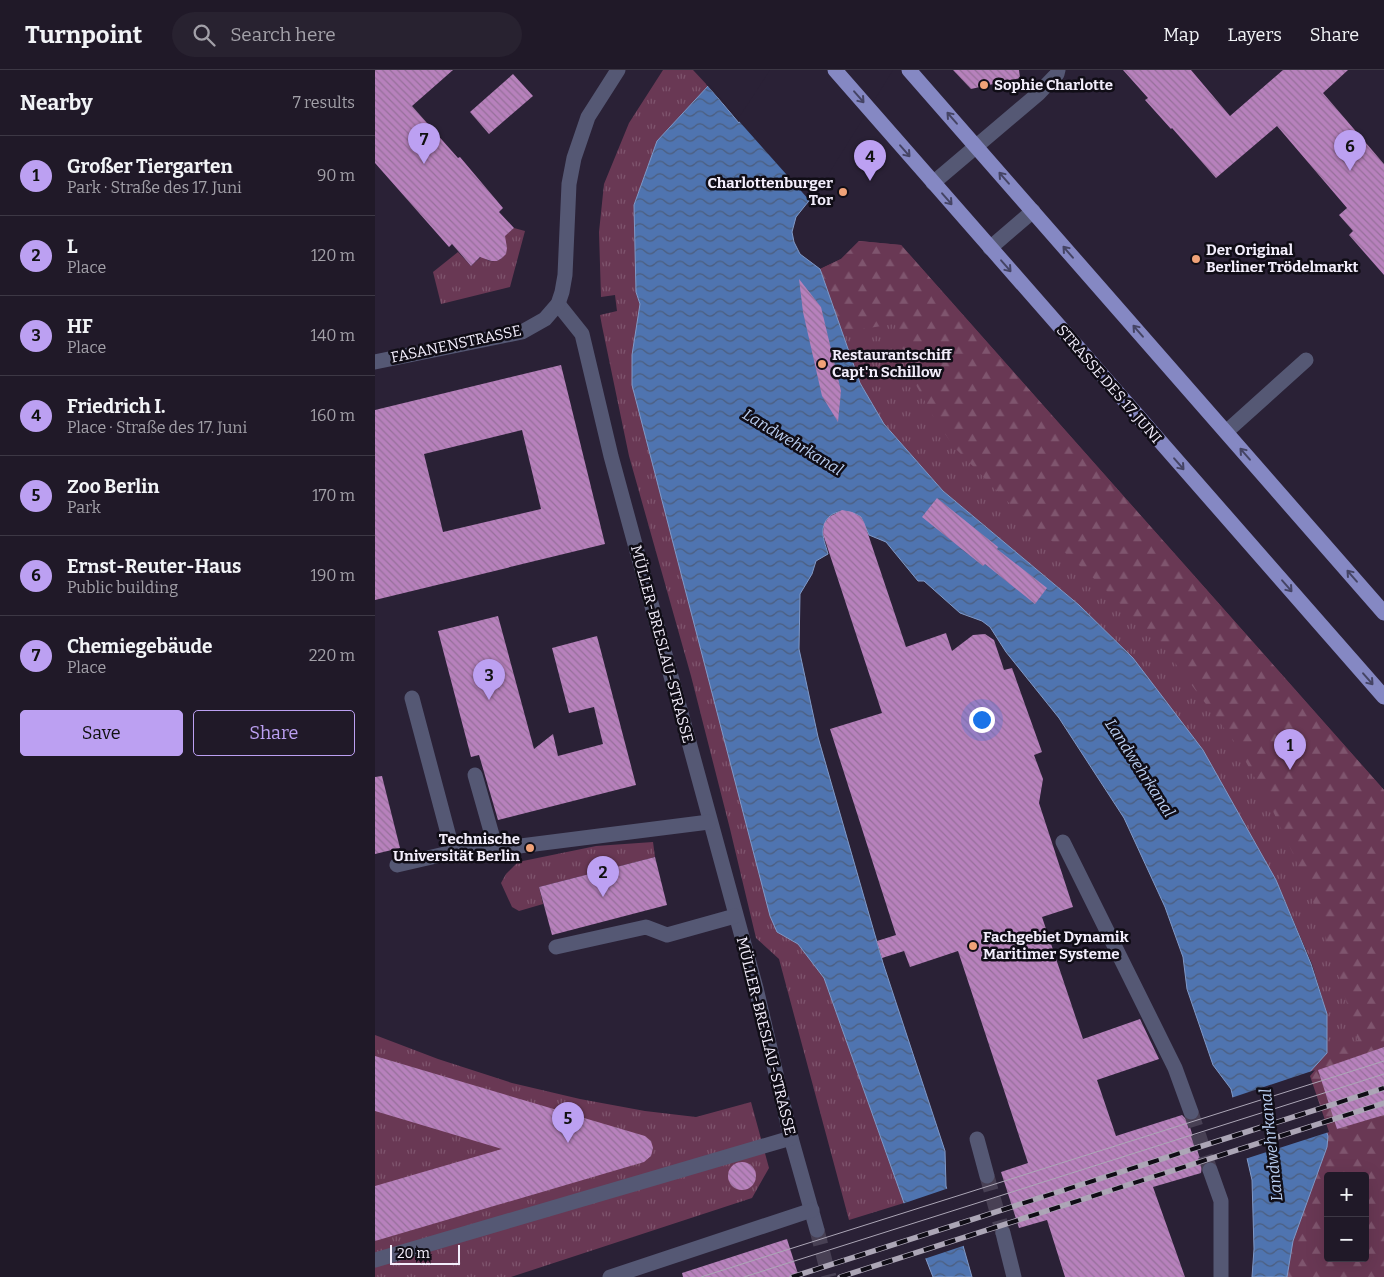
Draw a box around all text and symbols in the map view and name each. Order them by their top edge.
search box [172,12,522,57]
text: Turnpoint [25,21,142,49]
icon: search [190,21,218,49]
text: Search here [230,23,336,46]
text: Map [1163,24,1199,46]
text: Layers [1227,24,1282,46]
text: Share [1310,24,1359,46]
place label: Sophie Charlotte [994,76,1113,94]
marker: Sophie Charlotte [978,79,990,91]
text: Nearby [20,90,93,116]
one-way arrow [853,91,865,104]
text: 7 results [293,93,355,112]
one-way arrow [946,112,957,125]
pin: 7 [408,123,440,164]
pin: 6 [1334,130,1366,171]
pin: 4 [854,140,886,181]
one-way arrow [900,144,911,157]
text: Großer Tiergarten [67,155,233,178]
text: 1 [33,166,39,185]
text: 90 m [317,166,355,185]
one-way arrow [998,172,1010,185]
place label: Charlottenburger Tor [708,174,833,209]
text: Park · Straße des 17. Juni [67,178,242,197]
marker: Charlottenburger Tor [837,186,849,198]
one-way arrow [942,193,953,206]
text: L [67,235,78,258]
place label: Der Original Berliner Trödelmarkt [1206,241,1358,276]
text: 2 [31,246,41,265]
text: 120 m [311,246,355,265]
one-way arrow [1063,246,1074,259]
marker: Der Original Berliner Trödelmarkt [1190,253,1202,265]
text: Place [67,258,106,277]
one-way arrow [1000,259,1011,272]
text: HF [67,315,93,338]
street label: FASANENSTRASSE [389,321,523,367]
street label: STRASSE DES 17. JUNI [1053,321,1165,447]
one-way arrow [1132,325,1144,338]
text: 3 [31,326,41,345]
text: 140 m [310,326,355,345]
text: Place [67,338,106,357]
place label: Restaurantschiff Capt'n Schillow [832,346,953,381]
marker: Restaurantschiff Capt'n Schillow [816,358,828,370]
text: Friedrich I. [67,395,165,418]
water label: Landwehrkanal [740,405,846,479]
text: 4 [31,406,41,425]
text: 160 m [310,406,355,425]
text: Place · Straße des 17. Juni [67,418,247,437]
one-way arrow [1239,447,1251,460]
one-way arrow [1174,457,1185,470]
text: Zoo Berlin [67,475,159,498]
text: 5 [32,486,40,505]
text: 170 m [312,486,355,505]
text: Park [67,498,101,517]
street label: MÜLLER-BRESLAU-STRASSE [627,543,697,745]
text: Ernst-Reuter-Haus [67,555,241,578]
text: 6 [31,566,41,585]
text: 190 m [310,566,355,585]
one-way arrow [1347,570,1358,583]
text: Public building [67,578,178,597]
one-way arrow [1281,580,1292,593]
text: Chemiegebäude [67,635,212,658]
text: 7 [32,646,40,665]
text: 220 m [309,646,355,665]
text: Place [67,658,106,677]
pin: 3 [473,659,505,700]
one-way arrow [1362,673,1374,686]
your location [969,707,995,733]
button: Save [20,710,183,756]
button: Share [193,710,355,756]
water label: Landwehrkanal [1101,715,1179,821]
pin: 1 [1274,729,1306,770]
place label: Technische Universität Berlin [393,830,520,865]
marker: Technische Universität Berlin [524,842,536,854]
pin: 2 [587,856,619,897]
place label: Fachgebiet Dynamik Maritimer Systeme [983,928,1129,963]
street label: MÜLLER-BRESLAU-STRASSE [733,935,799,1137]
marker: Fachgebiet Dynamik Maritimer Systeme [967,940,979,952]
water label: Landwehrkanal [1256,1088,1286,1202]
pin: 5 [552,1102,584,1143]
map controls [1324,1172,1369,1262]
button: + [1324,1172,1369,1217]
button: − [1324,1217,1369,1262]
scale bar [390,1242,460,1265]
text: 20 m [397,1245,430,1262]

